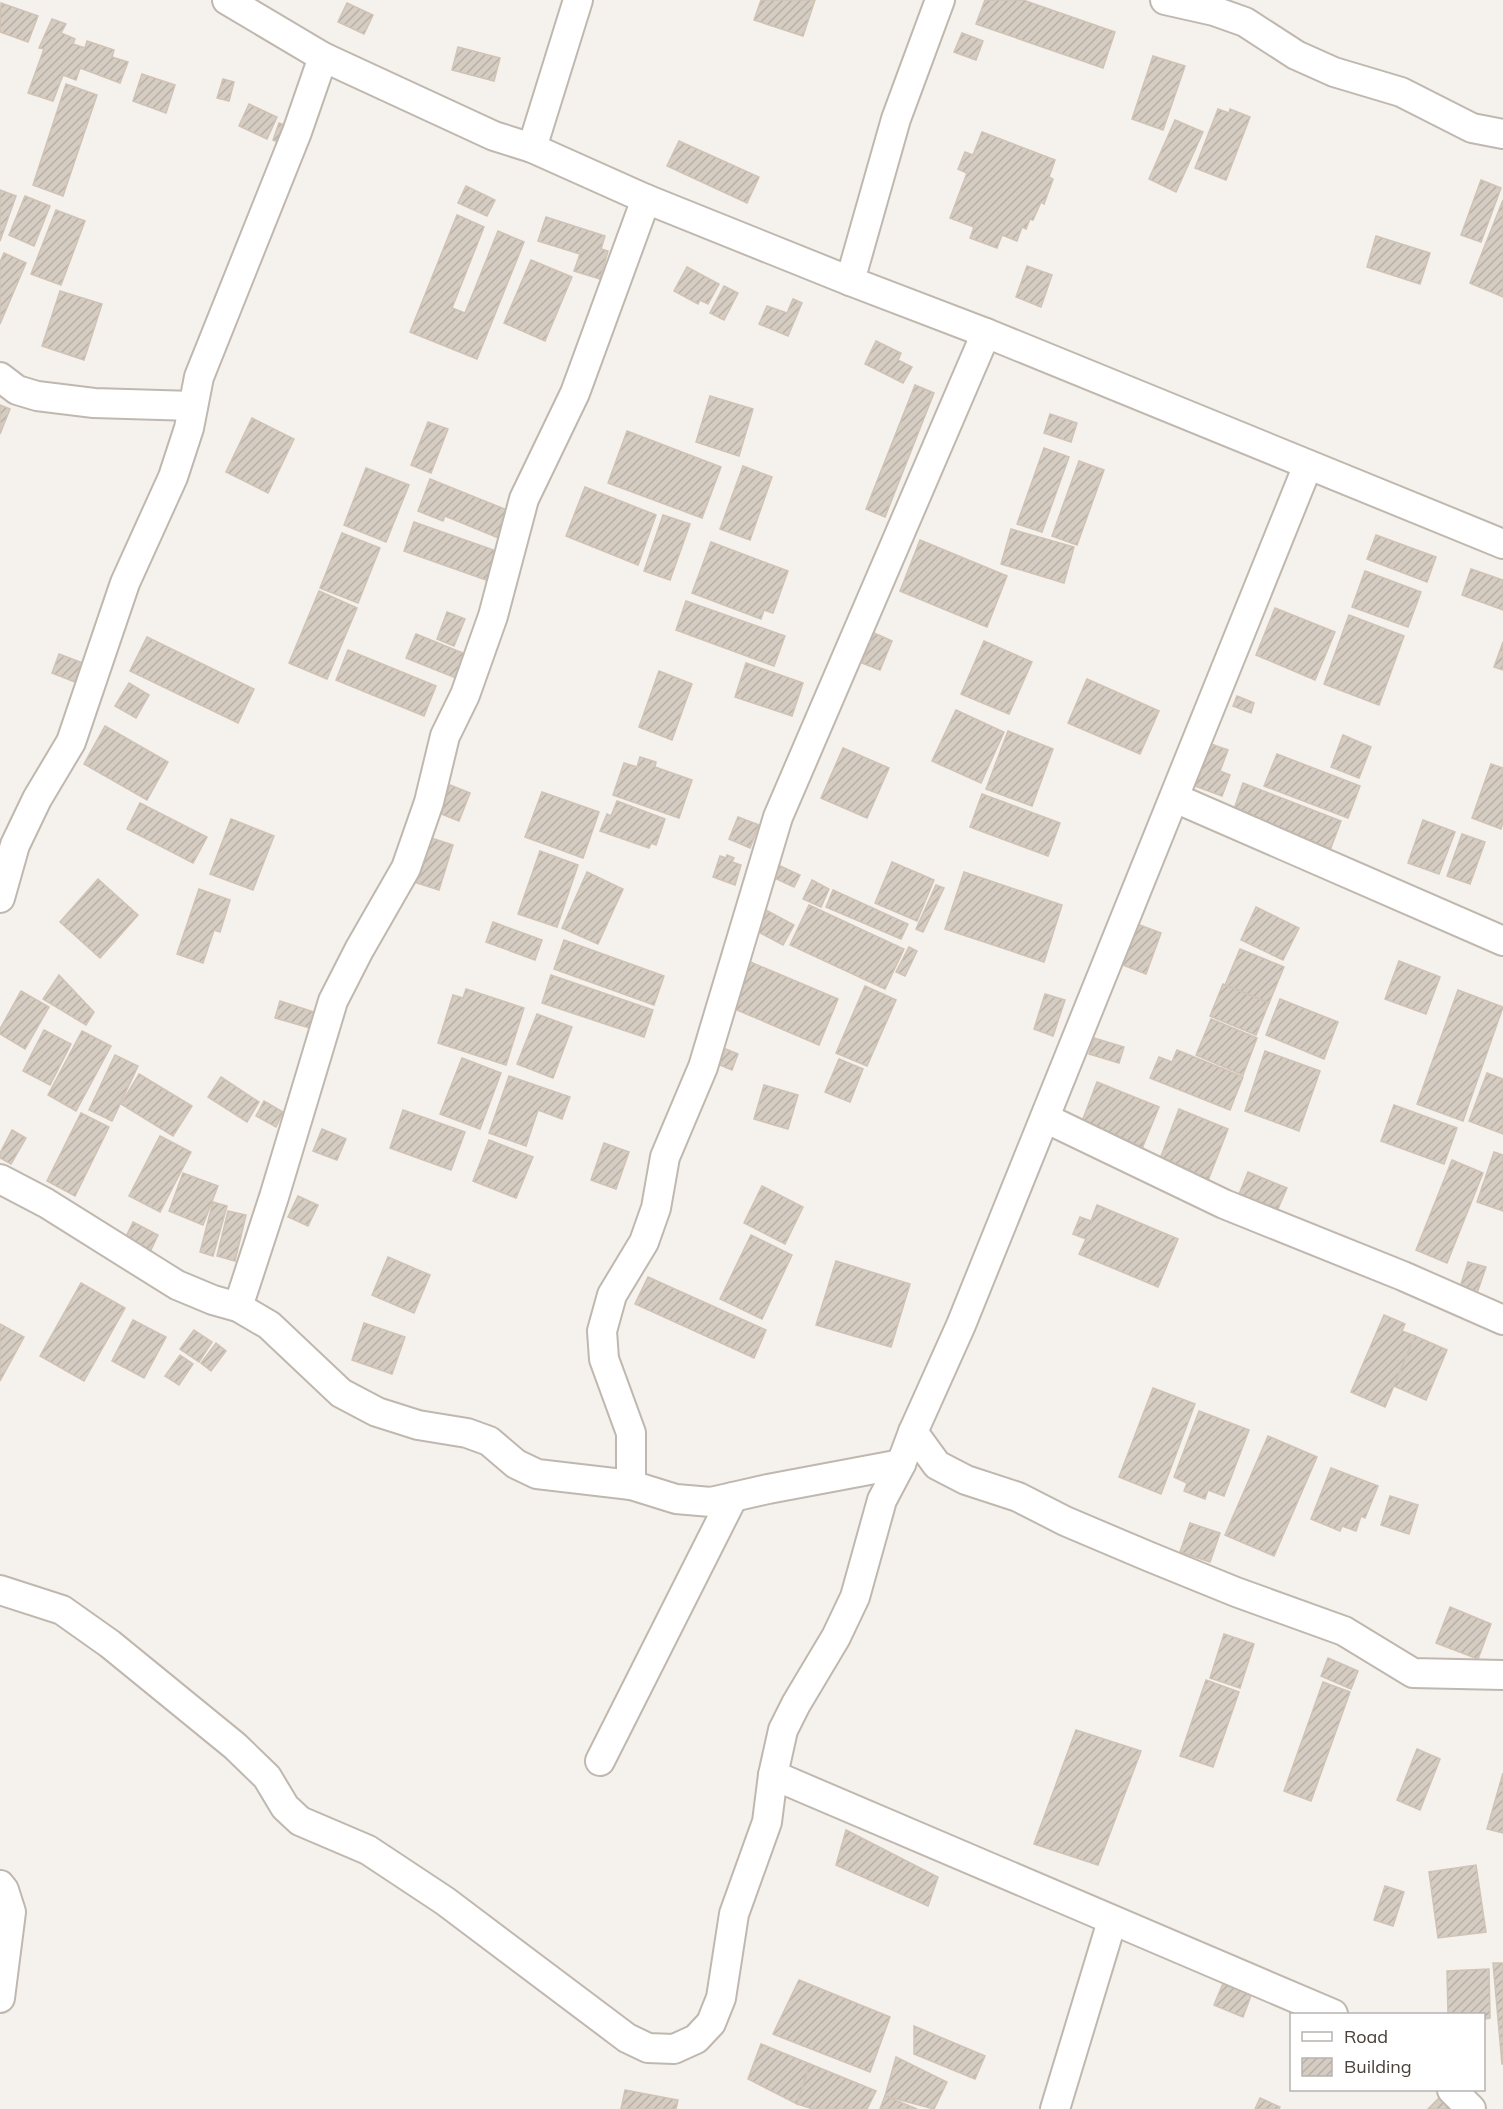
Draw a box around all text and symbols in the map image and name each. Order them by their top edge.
legend [1290,2013,1485,2091]
text: Road [1344,2025,1388,2048]
text: Building [1344,2055,1412,2078]

